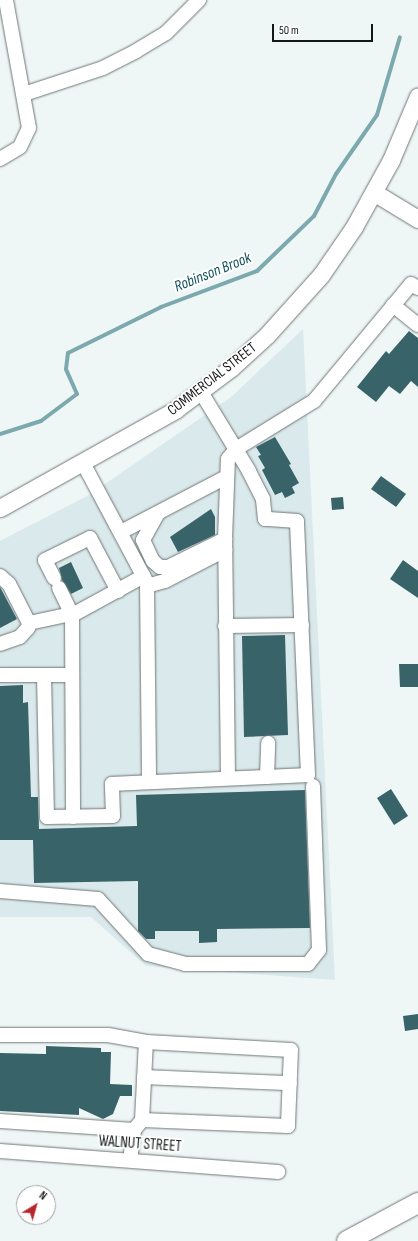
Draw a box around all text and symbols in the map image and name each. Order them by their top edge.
scale bar [274,16,375,42]
text: 50 m [279,23,299,38]
water label: Robinson Brook [172,249,254,297]
street label: COMMERCIAL STREET [164,339,260,419]
street label: WALNUT STREET [98,1132,182,1156]
north arrow [16,1185,56,1225]
text: N [37,1189,49,1203]

